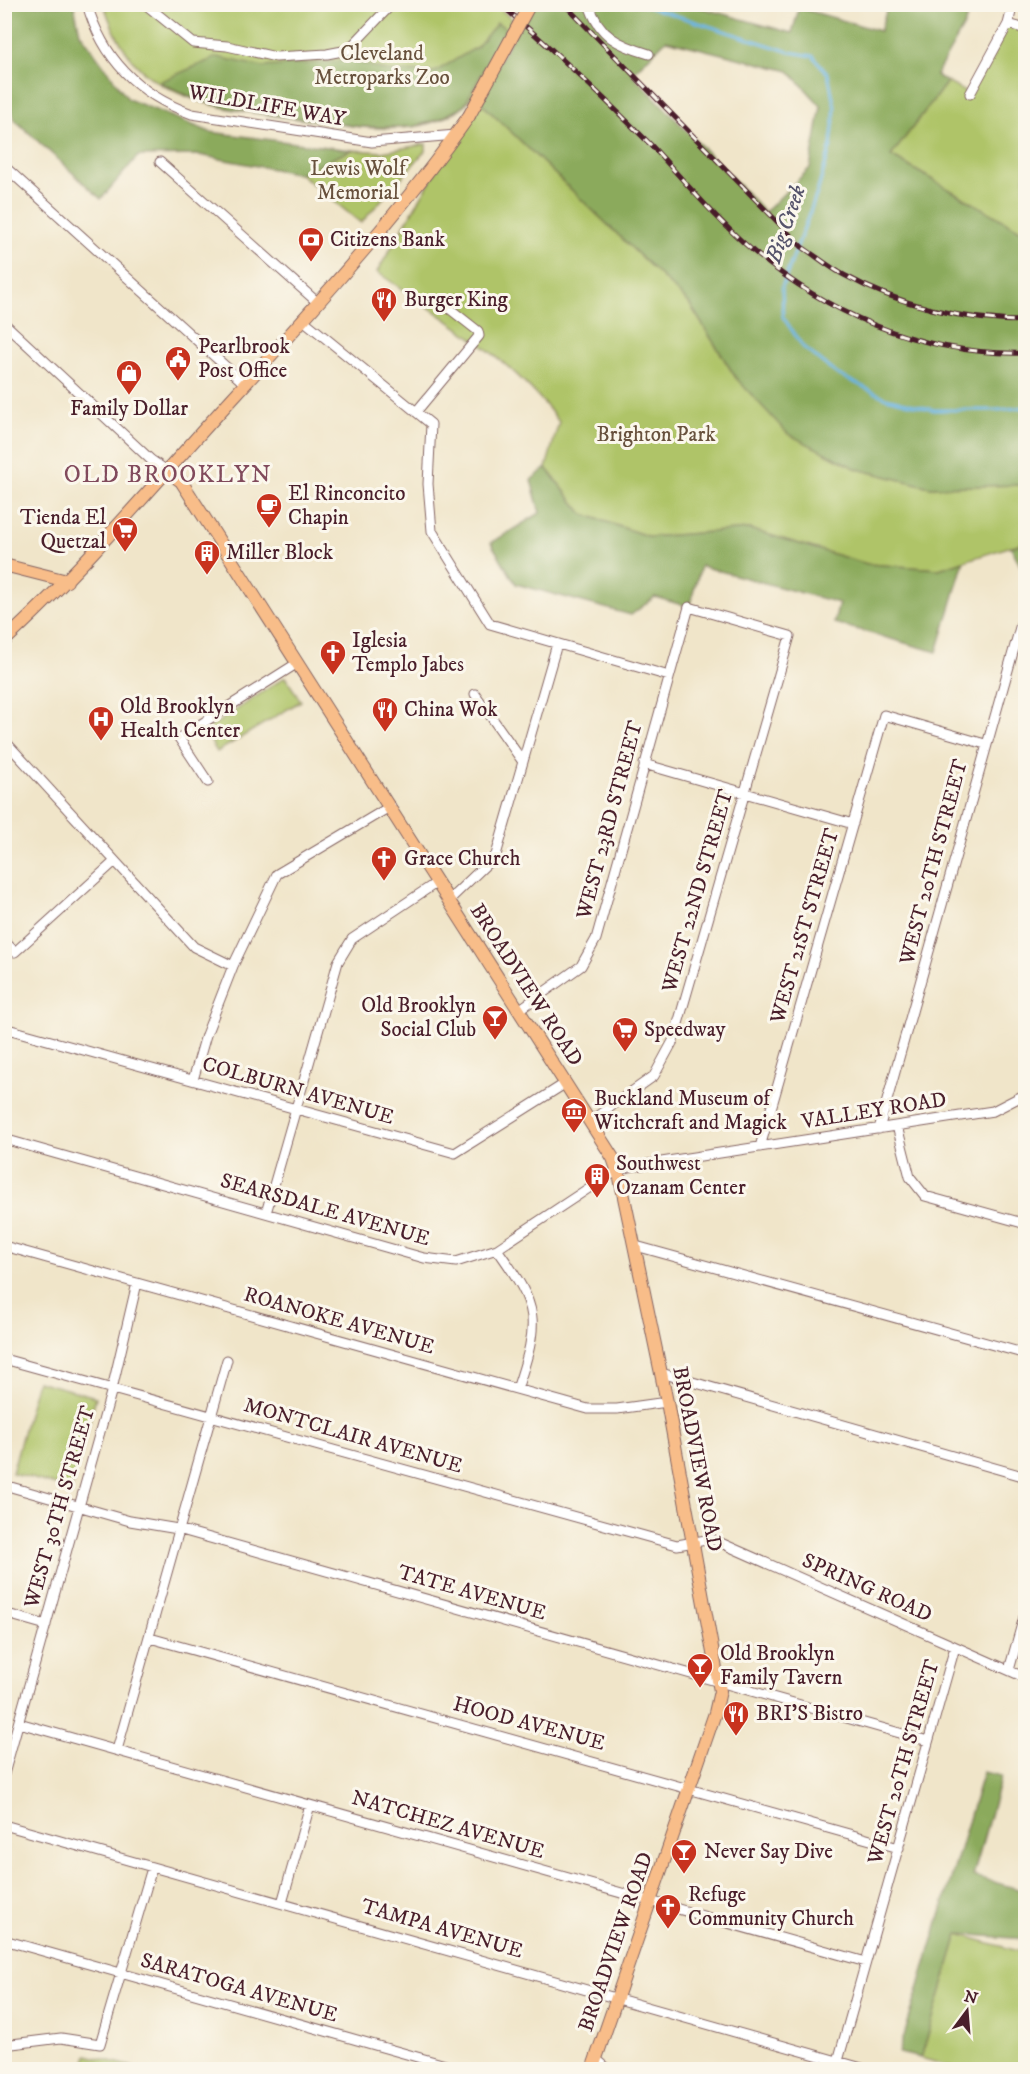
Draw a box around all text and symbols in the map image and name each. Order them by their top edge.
park label: Cleveland Metroparks Zoo [314,41,450,91]
street label: WILDLIFE WAY [185,79,348,133]
park label: Lewis Wolf Memorial [310,156,409,206]
water label: Big Creek [760,181,812,267]
bank icon: Citizens Bank [296,225,326,263]
place label: Citizens Bank [330,227,446,253]
restaurant icon: Burger King [369,285,399,323]
place label: Burger King [404,287,509,313]
place label: Pearlbrook Post Office [198,334,290,384]
public building icon: Pearlbrook Post Office [163,344,193,382]
shop icon: Family Dollar [114,358,144,396]
place label: Family Dollar [70,396,188,422]
park label: Brighton Park [596,422,716,448]
district label: OLD BROOKLYN [64,460,272,490]
place label: El Rinconcito Chapin [288,481,405,531]
cafe icon: El Rinconcito Chapin [254,491,284,529]
place label: Tienda El Quetzal [20,505,107,555]
supermarket icon: Tienda El Quetzal [110,515,140,553]
building icon: Miller Block [192,538,222,576]
place label: Miller Block [226,540,334,566]
place label: Iglesia Templo Jabes [352,628,464,678]
church icon: Iglesia Templo Jabes [318,638,348,676]
place label: Old Brooklyn Health Center [120,694,240,744]
restaurant icon: China Wok [370,695,400,733]
place label: China Wok [404,697,498,723]
hospital icon: Old Brooklyn Health Center [86,704,116,742]
street label: WEST 23RD STREET [571,718,649,923]
street label: WEST 20TH STREET [894,756,974,969]
street label: WEST 22ND STREET [656,786,739,997]
street label: WEST 21ST STREET [764,825,845,1027]
church icon: Grace Church [369,844,399,882]
place label: Grace Church [404,846,520,872]
street label: BROADVIEW ROAD [464,899,588,1071]
place label: Old Brooklyn Social Club [361,993,476,1043]
bar icon: Old Brooklyn Social Club [480,1003,510,1041]
supermarket icon: Speedway [610,1015,640,1053]
place label: Speedway [644,1017,727,1043]
street label: COLBURN AVENUE [199,1051,397,1131]
place label: Buckland Museum of Witchcraft and Magick [593,1086,788,1136]
street label: VALLEY ROAD [799,1087,948,1135]
museum icon: Buckland Museum of Witchcraft and Magick [559,1096,589,1134]
place label: Southwest Ozanam Center [616,1151,746,1201]
building icon: Southwest Ozanam Center [582,1161,612,1199]
street label: SEARSDALE AVENUE [217,1168,433,1252]
street label: ROANOKE AVENUE [241,1281,437,1361]
street label: BROADVIEW ROAD [666,1364,728,1554]
street label: MONTCLAIR AVENUE [241,1392,465,1480]
street label: WEST 30TH STREET [18,1403,101,1612]
street label: SPRING ROAD [798,1548,936,1628]
street label: TATE AVENUE [395,1559,549,1627]
place label: Old Brooklyn Family Tavern [720,1641,842,1691]
bar icon: Old Brooklyn Family Tavern [685,1651,715,1689]
street label: WEST 20TH STREET [862,1657,946,1868]
street label: HOOD AVENUE [450,1691,608,1757]
restaurant icon: BRI'S Bistro [721,1699,751,1737]
place label: BRI'S Bistro [756,1701,863,1727]
street label: NATCHEZ AVENUE [349,1785,547,1865]
bar icon: Never Say Dive [669,1837,699,1875]
place label: Never Say Dive [704,1839,833,1865]
street label: BROADVIEW ROAD [573,1849,659,2035]
place label: Refuge Community Church [688,1882,854,1932]
church icon: Refuge Community Church [653,1892,683,1930]
street label: TAMPA AVENUE [358,1894,526,1965]
street label: SARATOGA AVENUE [137,1947,341,2029]
north arrow [937,1981,997,2041]
text: N [962,1986,980,2009]

